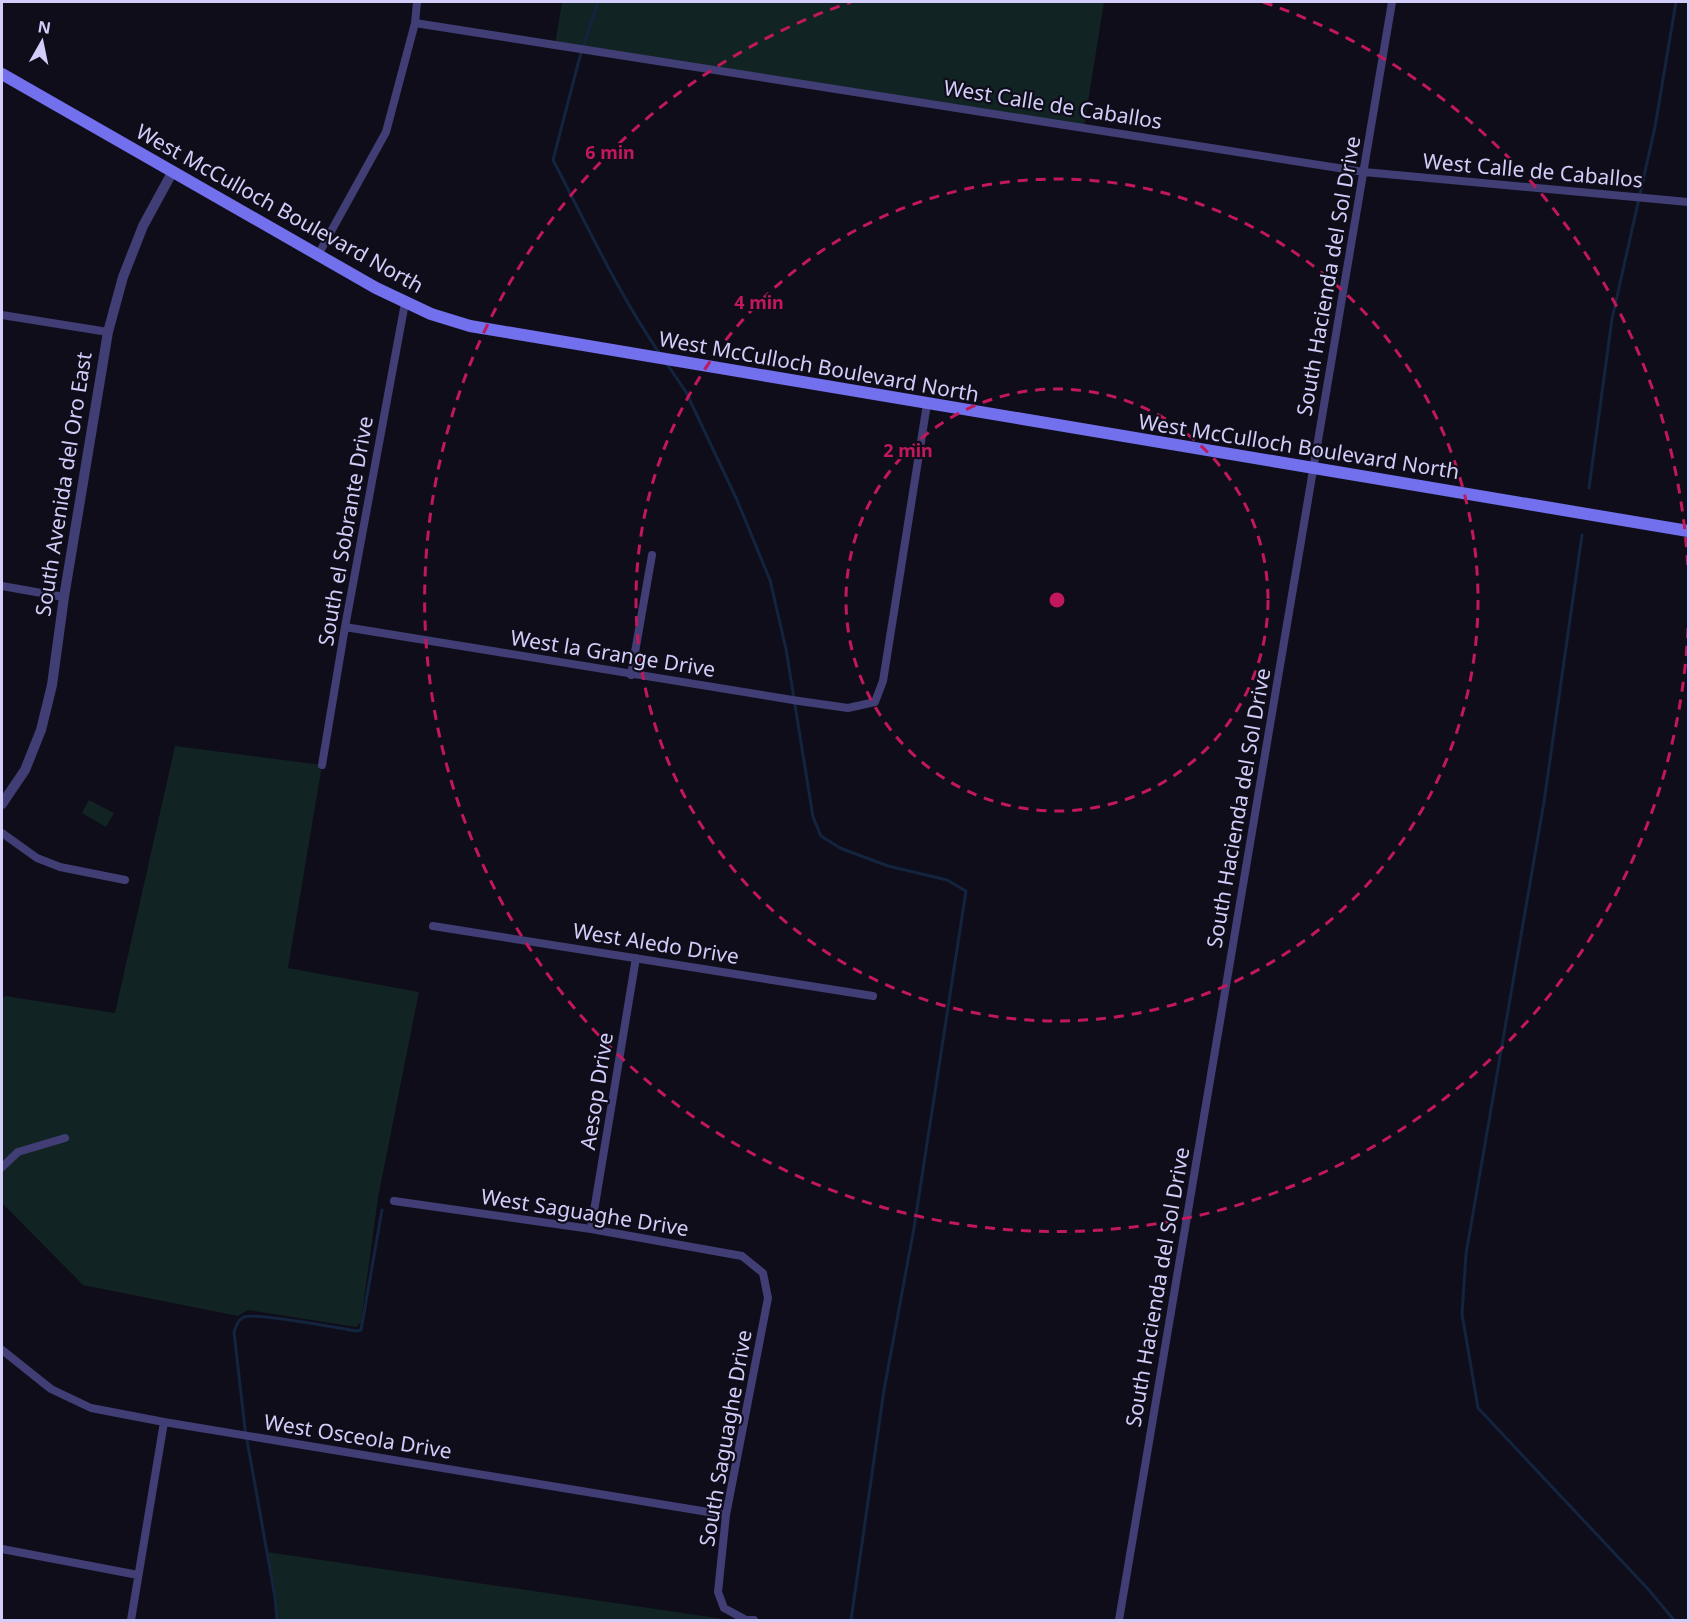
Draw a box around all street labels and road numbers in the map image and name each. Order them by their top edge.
street label: West Calle de Caballos [942,73,1164,135]
street label: West McCulloch Boulevard North [131,117,429,299]
street label: South Hacienda del Sol Drive [1290,134,1366,418]
street label: West Calle de Caballos [1422,146,1644,194]
street label: West McCulloch Boulevard North [657,324,981,408]
street label: South Avenida del Oro East [28,349,98,618]
street label: West McCulloch Boulevard North [1136,407,1462,485]
street label: South el Sobrante Drive [311,414,379,648]
street label: West la Grange Drive [508,623,718,683]
street label: South Hacienda del Sol Drive [1200,666,1276,950]
street label: West Aledo Drive [571,916,741,970]
street label: Aesop Drive [573,1030,619,1152]
street label: South Hacienda del Sol Drive [1119,1145,1195,1429]
street label: West Saguaghe Drive [479,1182,691,1242]
street label: South Saguaghe Drive [692,1328,758,1548]
street label: West Osceola Drive [262,1407,454,1465]

